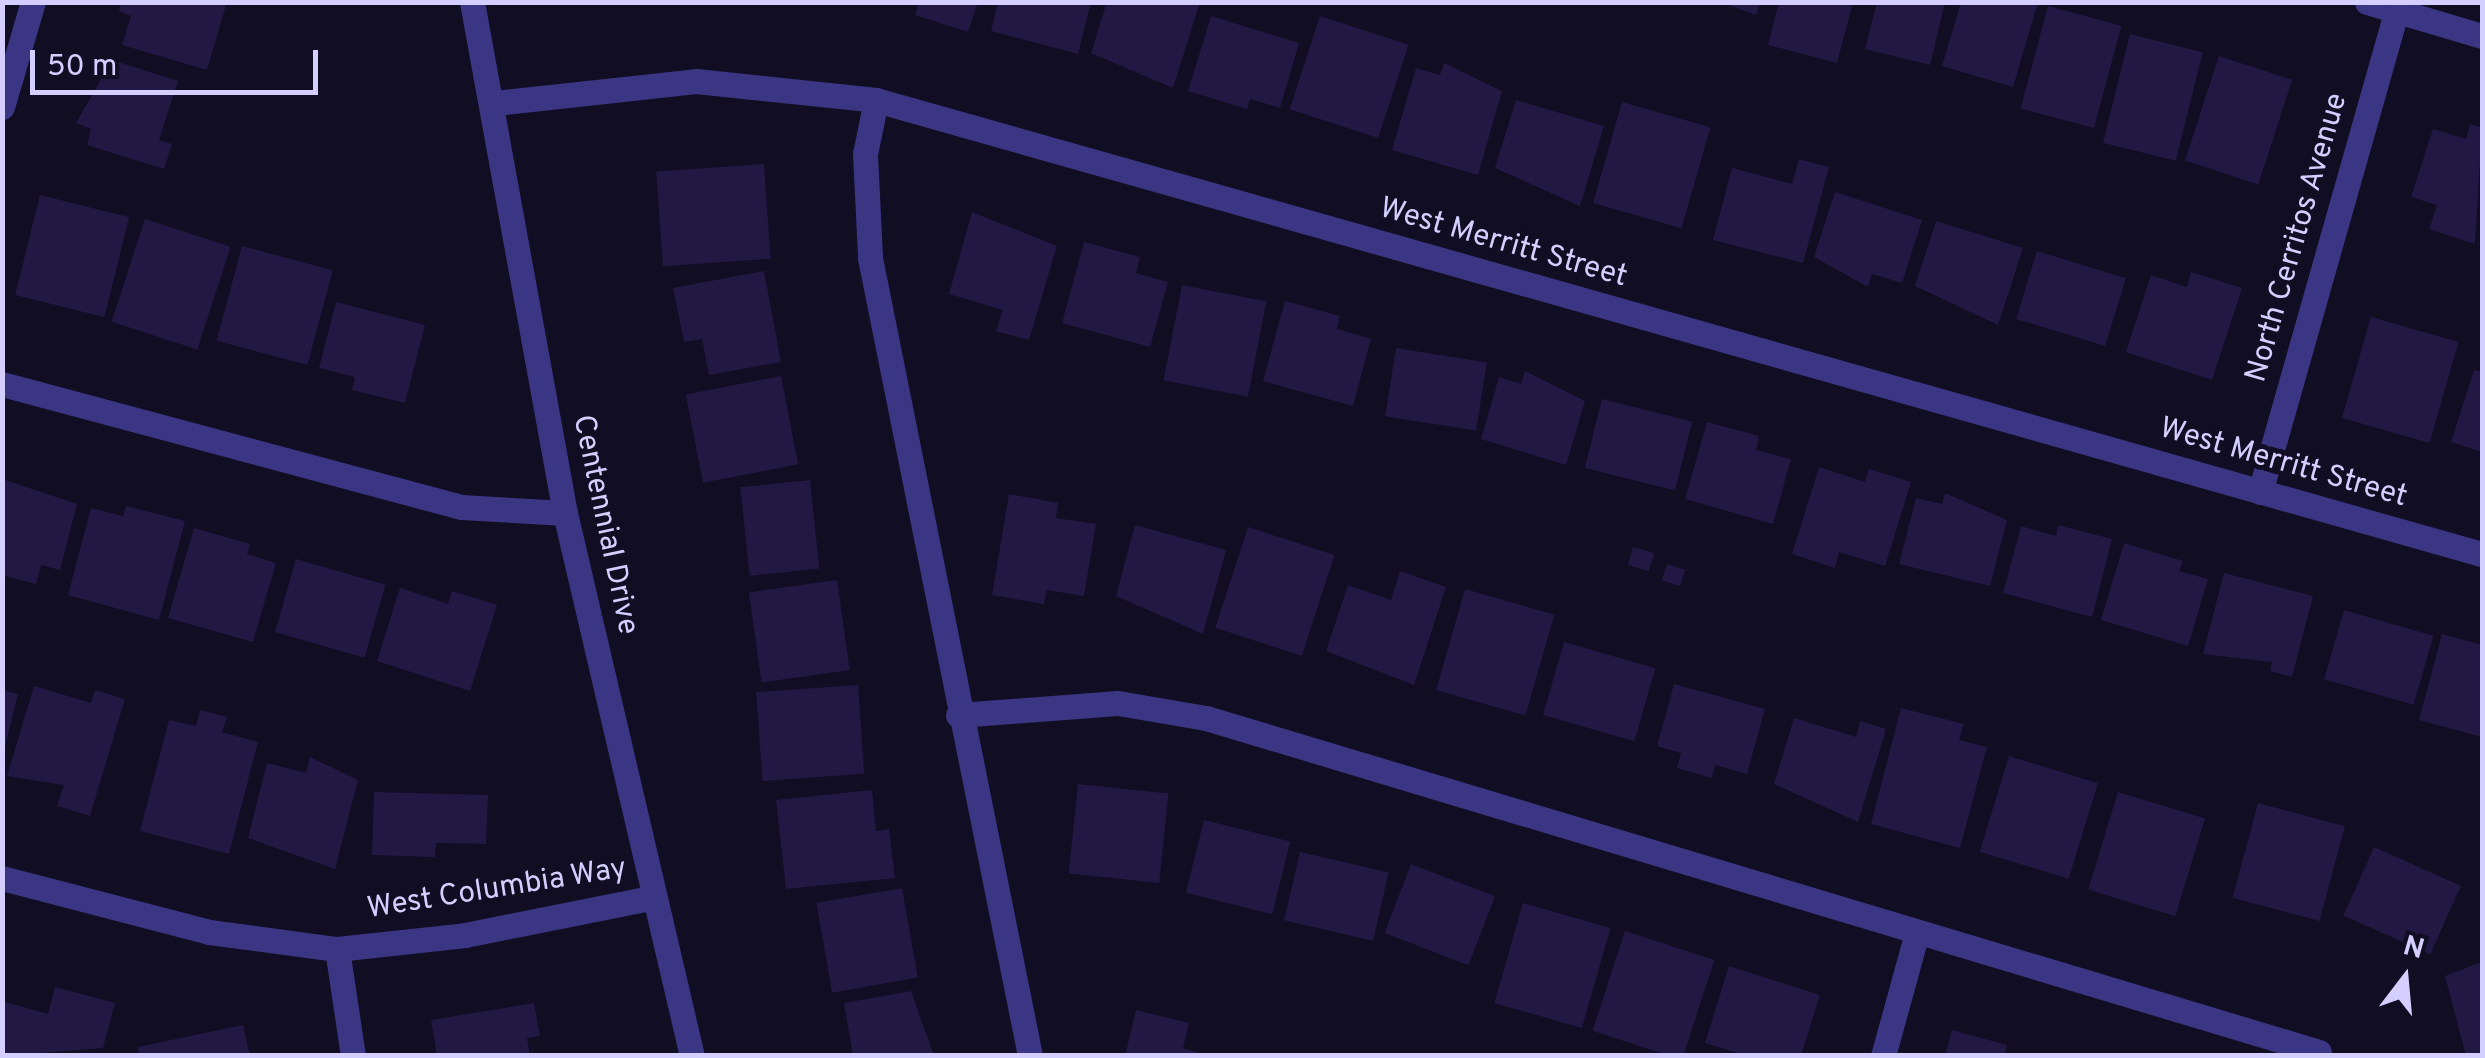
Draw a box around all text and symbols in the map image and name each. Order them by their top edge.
scale bar [35,30,322,92]
text: 50 m [47,49,117,86]
street label: North Cerritos Avenue [2239,89,2357,387]
street label: West Merritt Street [1375,191,1631,297]
street label: West Merritt Street [2155,411,2411,517]
street label: Centennial Drive [563,412,645,638]
street label: West Columbia Way [364,852,630,928]
north arrow [2355,928,2455,1028]
text: N [2399,929,2428,969]

